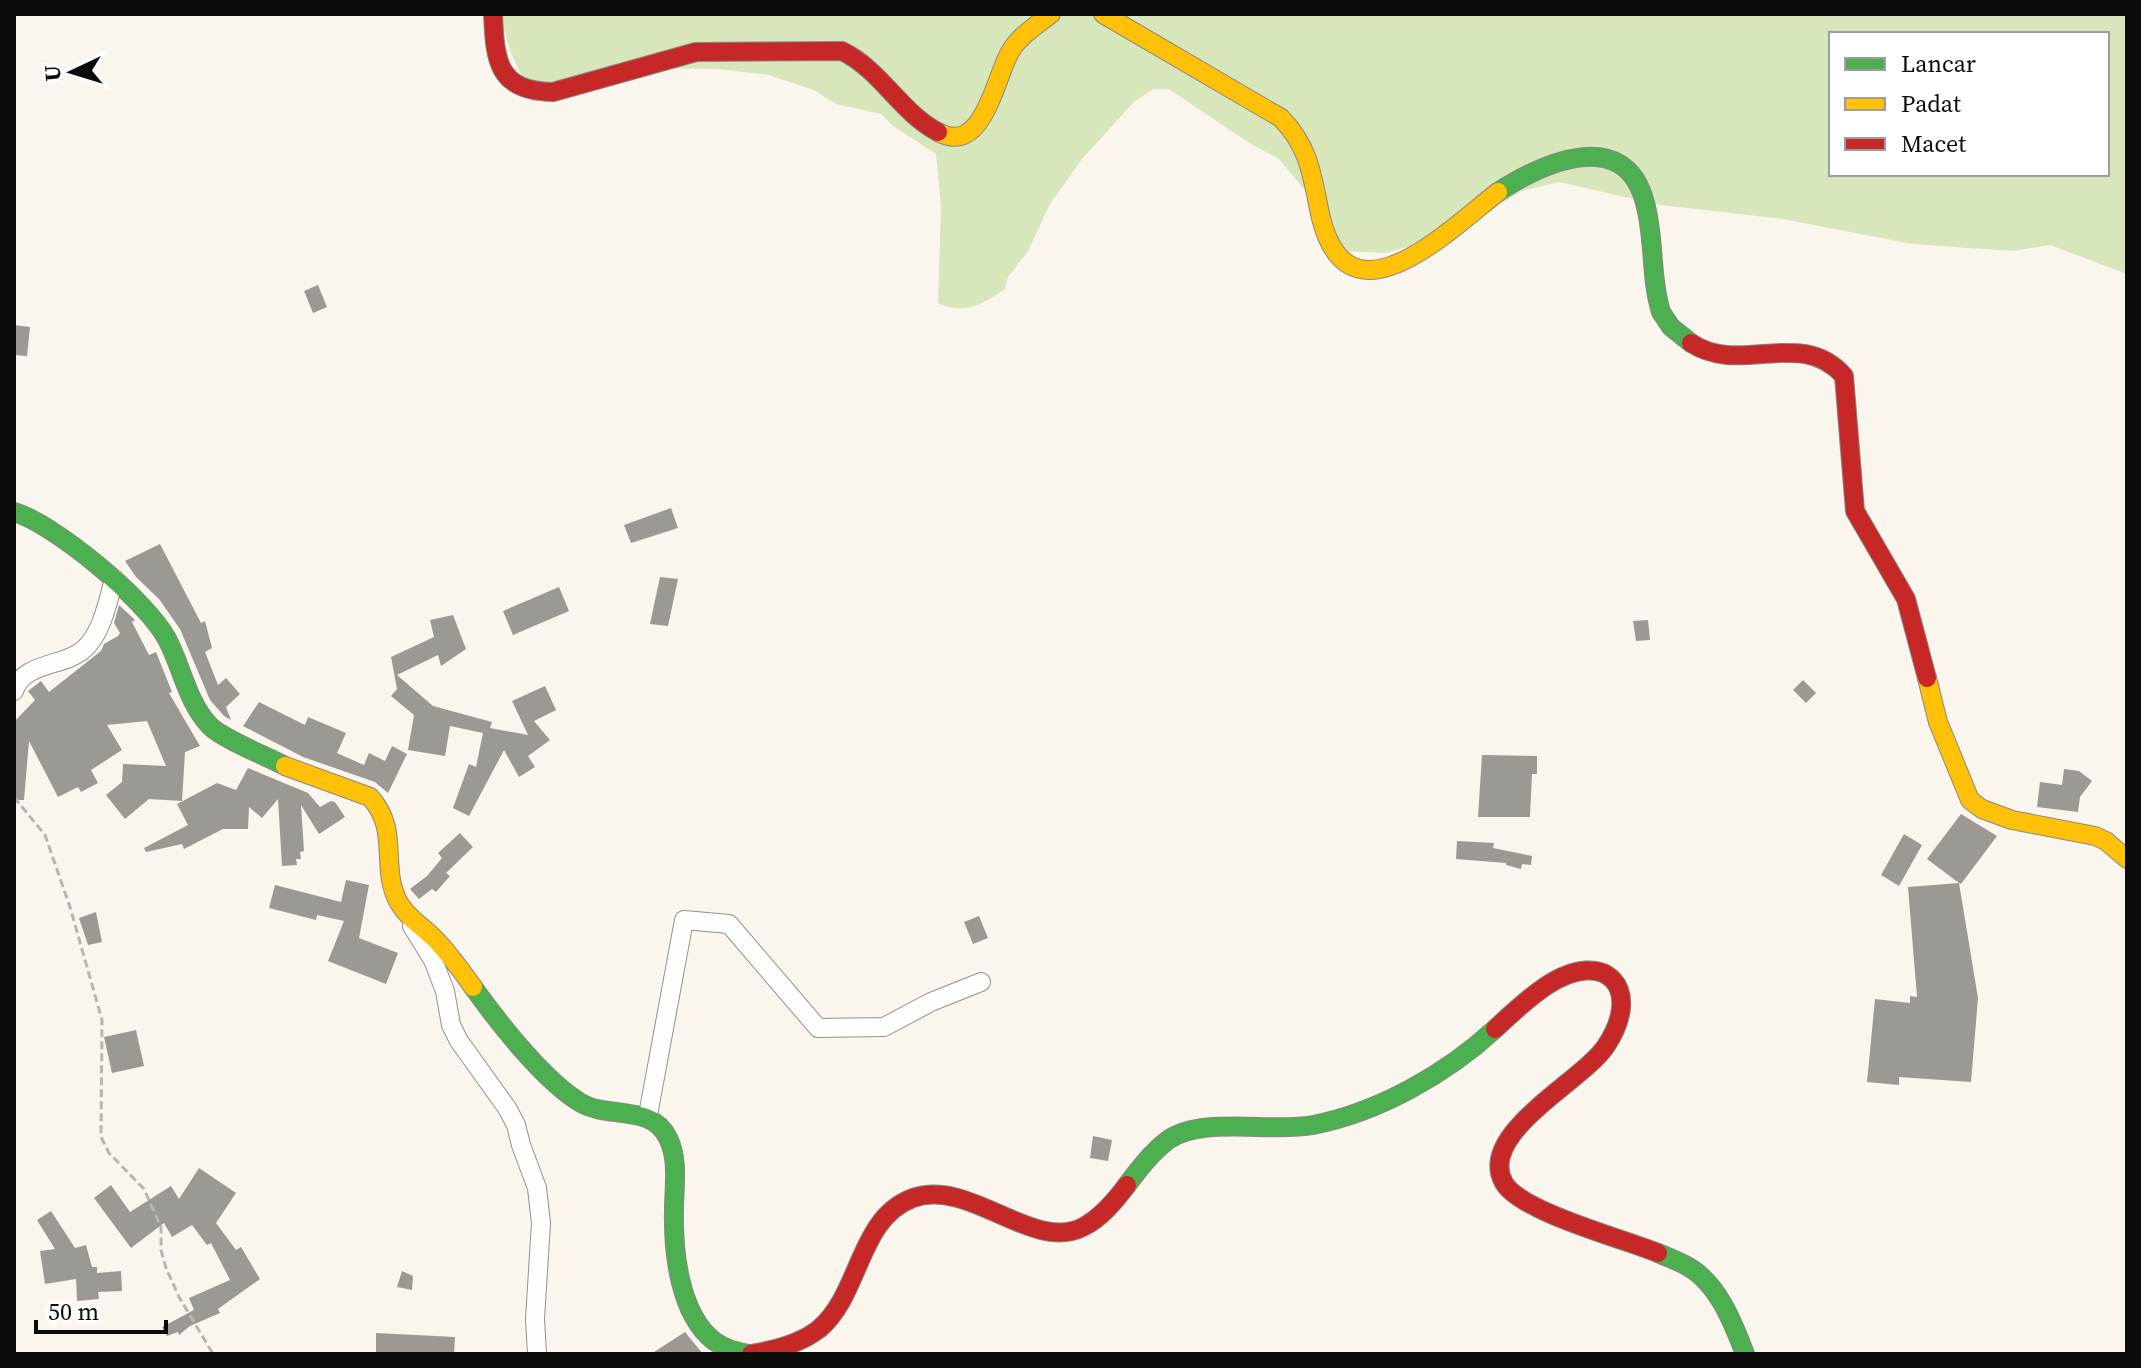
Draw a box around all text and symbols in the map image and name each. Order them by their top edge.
north arrow [32,32,112,112]
legend [1829,32,2109,176]
text: Lancar [1901,47,1976,80]
text: U [37,64,68,82]
text: Padat [1901,87,1961,120]
text: Macet [1901,127,1966,160]
scale bar [36,1284,166,1334]
text: 50 m [48,1295,99,1328]

